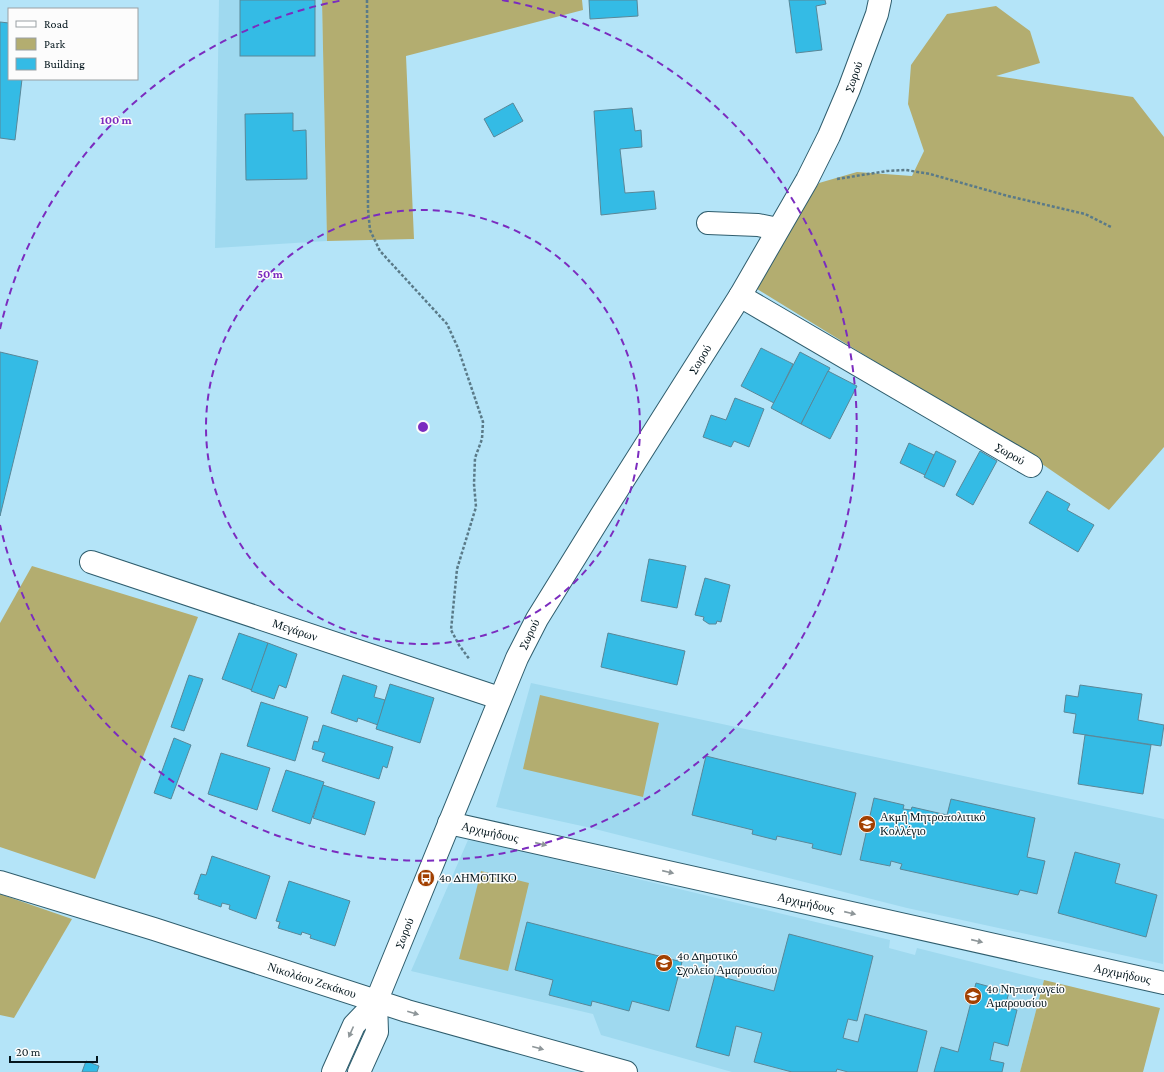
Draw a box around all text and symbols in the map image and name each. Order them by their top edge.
legend [8,8,138,80]
text: Road [44,17,69,31]
text: Park [44,37,66,51]
text: Building [44,57,85,71]
street label: Σωρού [842,59,866,94]
text: 100 m [100,113,133,127]
text: 50 m [257,267,284,281]
street label: Σωρού [686,342,715,376]
centre of rings [416,420,430,434]
street label: Σωρού [993,440,1028,468]
street label: Μεγάρων [271,616,320,644]
street label: Σωρού [516,617,543,651]
place label: Ακμή Μητροπολιτικό Κολλέγιο [880,810,986,838]
school or university icon: Ακμή Μητροπολιτικό Κολλέγιο [857,814,877,834]
street label: Αρχιμήδους [460,819,520,845]
one-way arrow [535,842,547,848]
bus stop icon: 4ο ΔΗΜΟΤΙΚΟ [416,868,436,888]
one-way arrow [662,870,674,876]
place label: 4ο ΔΗΜΟΤΙΚΟ [439,871,517,885]
street label: Αρχιμήδους [776,890,836,916]
one-way arrow [844,910,856,916]
street label: Σωρού [392,916,417,950]
one-way arrow [971,938,983,944]
place label: 4ο Δημοτικό Σχολείο Αμαρουσίου [677,949,777,977]
school or university icon: 4ο Δημοτικό Σχολείο Αμαρουσίου [654,953,674,973]
street label: Νικολάου Ζεκάκου [266,959,358,1001]
street label: Αρχιμήδους [1092,960,1153,987]
place label: 4ο Νηπιαγωγείο Αμαρουσίου [986,982,1065,1010]
school or university icon: 4ο Νηπιαγωγείο Αμαρουσίου [963,986,983,1006]
one-way arrow [407,1010,419,1016]
one-way arrow [348,1026,354,1037]
scale bar [10,1038,97,1064]
text: 20 m [16,1045,41,1059]
one-way arrow [532,1045,544,1051]

